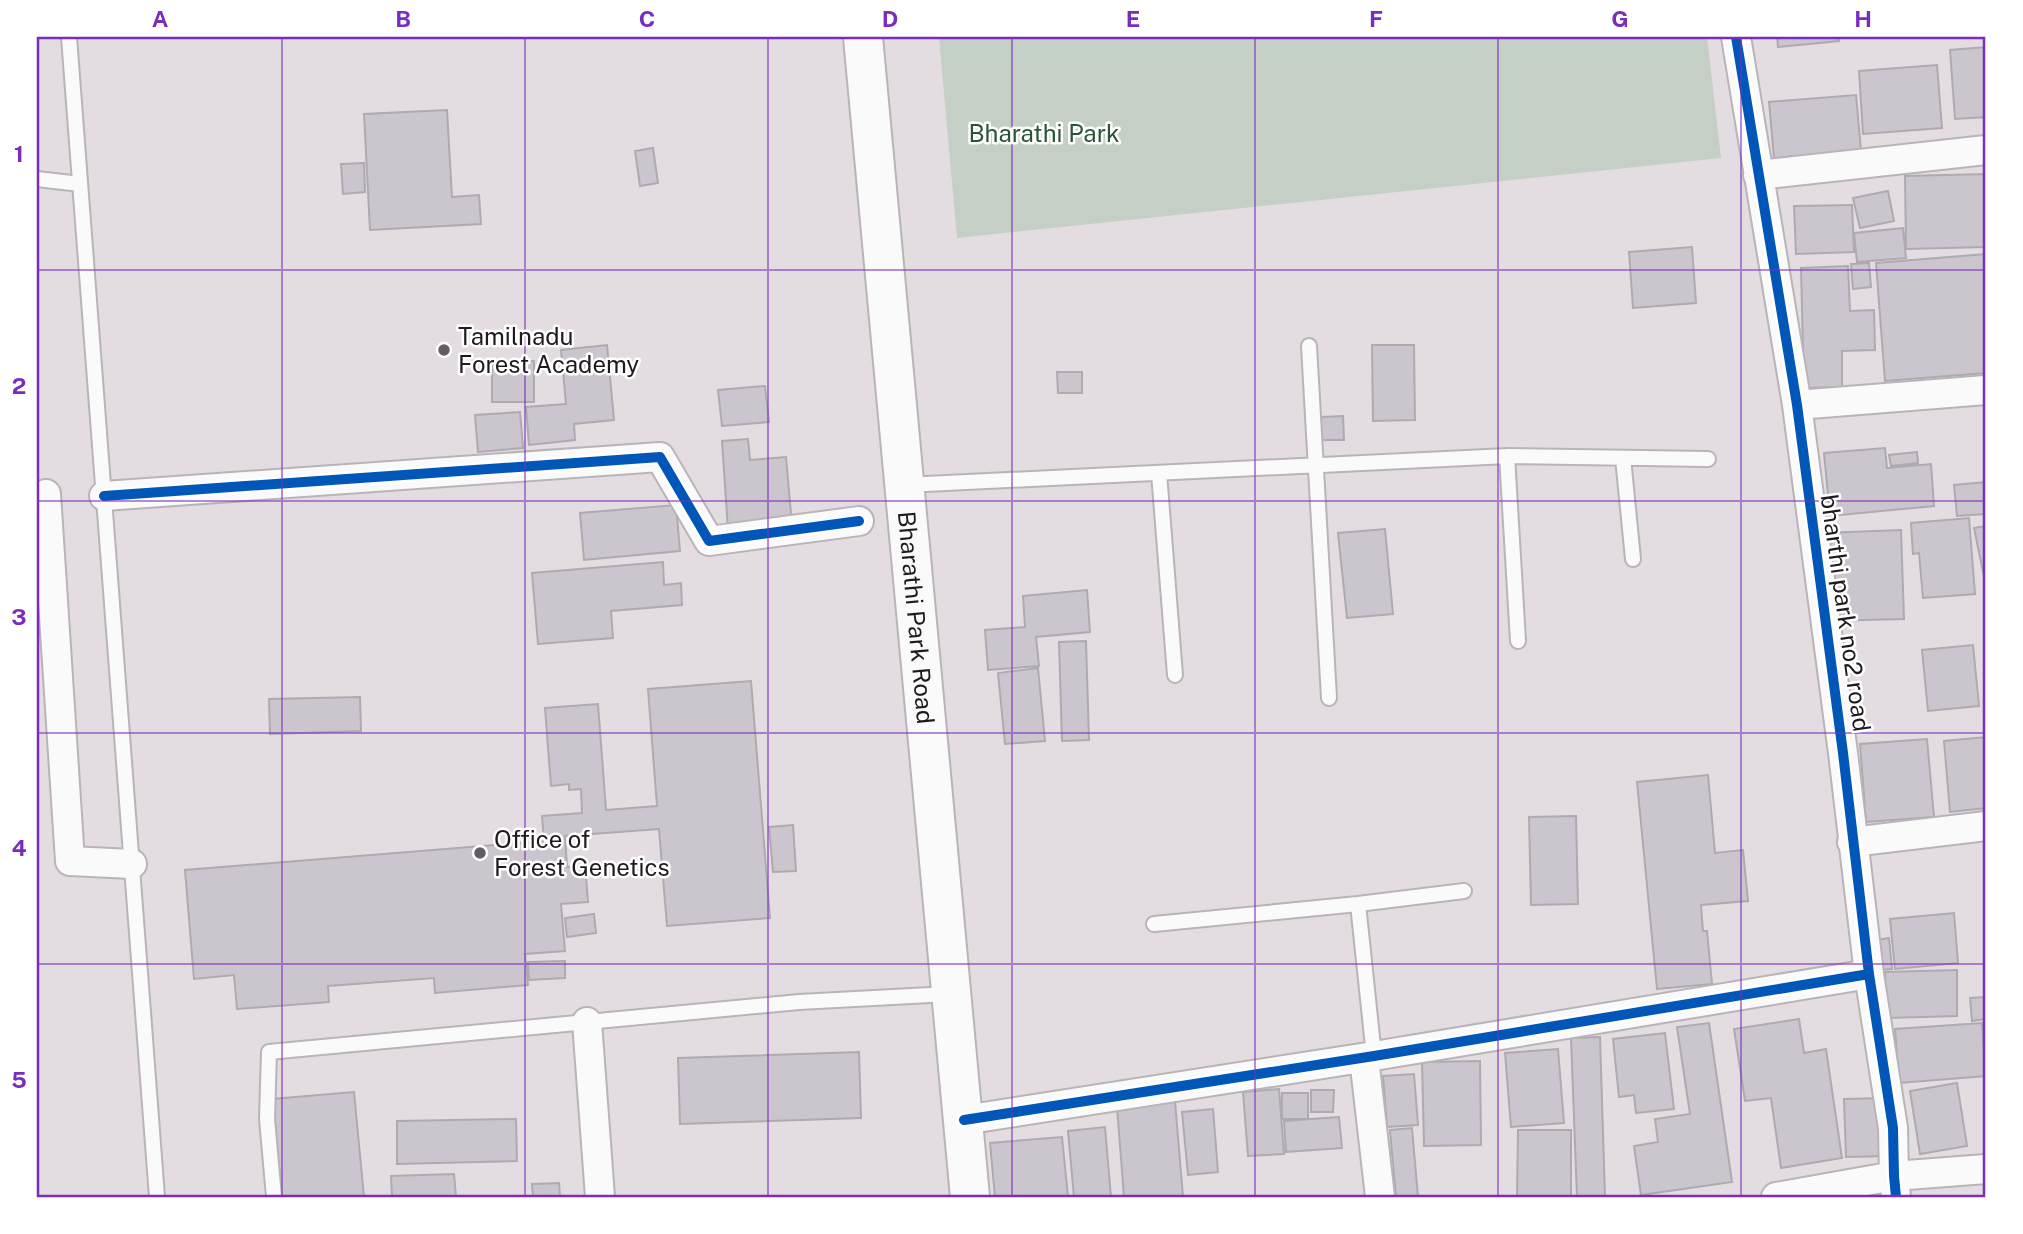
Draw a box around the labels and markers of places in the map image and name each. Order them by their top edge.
place label: Tamilnadu Forest Academy [458,322,639,378]
marker: Tamilnadu Forest Academy [436,342,452,358]
place label: Office of Forest Genetics [494,825,670,881]
marker: Office of Forest Genetics [472,845,488,861]

